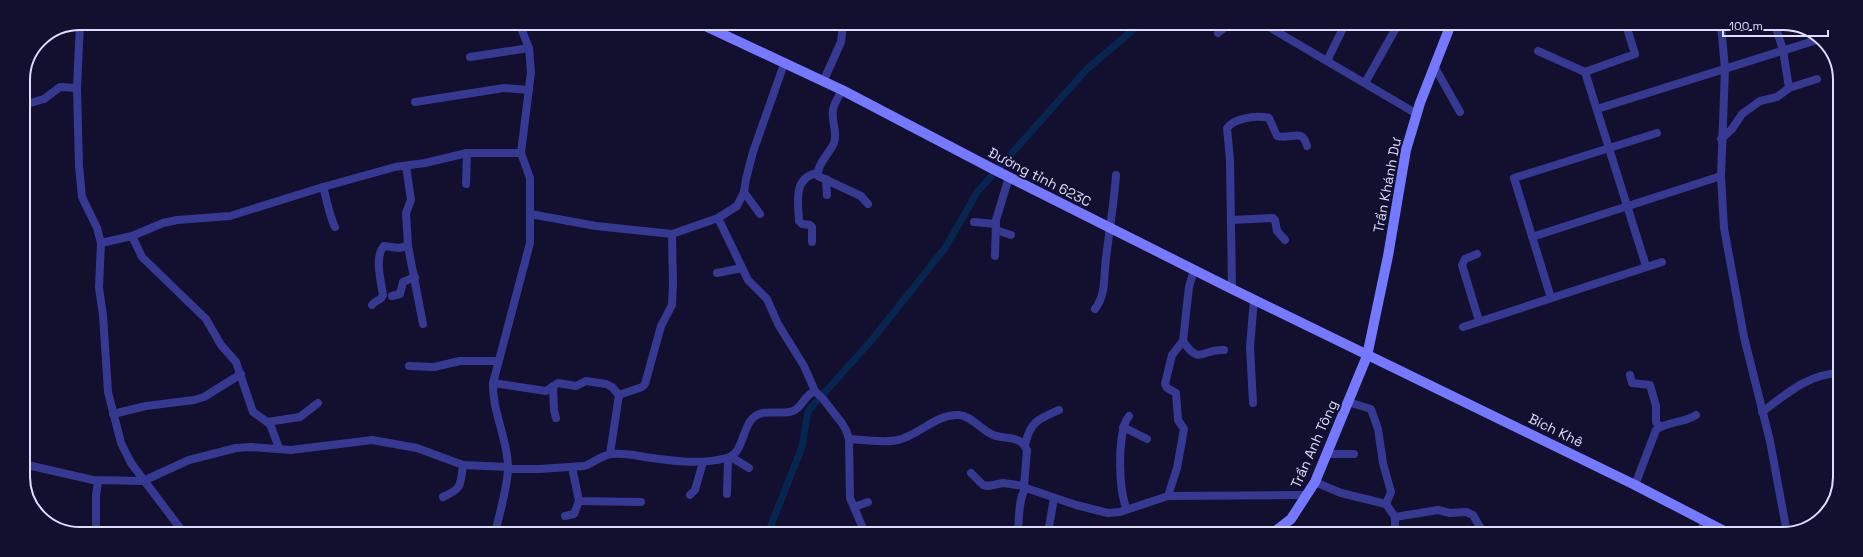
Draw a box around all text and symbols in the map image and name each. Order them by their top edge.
scale bar [1723,12,1828,38]
text: 100 m [1729,18,1763,34]
street label: Trần Khánh Dư [1369,135,1405,234]
street label: Đường tỉnh 623C [986,143,1094,211]
street label: Trần Anh Tông [1287,397,1341,491]
street label: Bích Khê [1526,409,1586,451]

